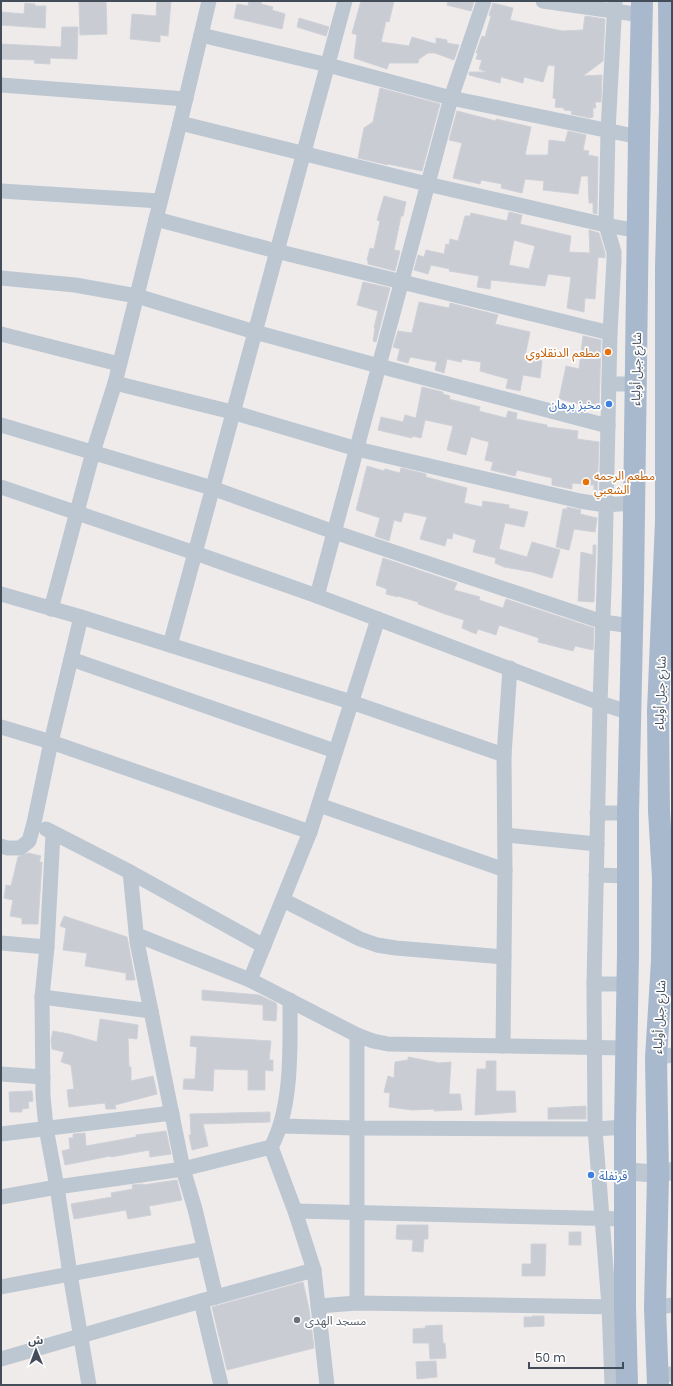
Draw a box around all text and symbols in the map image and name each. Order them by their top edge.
street label: شارع جبل أولياء [627,332,646,406]
place label: مطعم الدنقلاوي [526,344,600,362]
marker: مطعم الدنقلاوي [603,347,613,357]
place label: مخبز برهان [549,396,601,413]
marker: مخبز برهان [604,399,614,409]
place label: مطعم الرحمه الشعبي [594,467,655,499]
marker: مطعم الرحمه الشعبي [581,477,591,487]
street label: شارع جبل أولياء [650,656,671,730]
street label: شارع جبل أولياء [649,980,670,1054]
place label: قرنفلة [599,1167,627,1184]
marker: قرنفلة [586,1170,596,1180]
place label: مسجد الهدى [305,1312,366,1329]
marker: مسجد الهدى [292,1315,302,1325]
north arrow [16,1330,56,1370]
text: ش [28,1332,44,1348]
scale bar [529,1344,623,1370]
text: 50 m [535,1349,566,1366]

